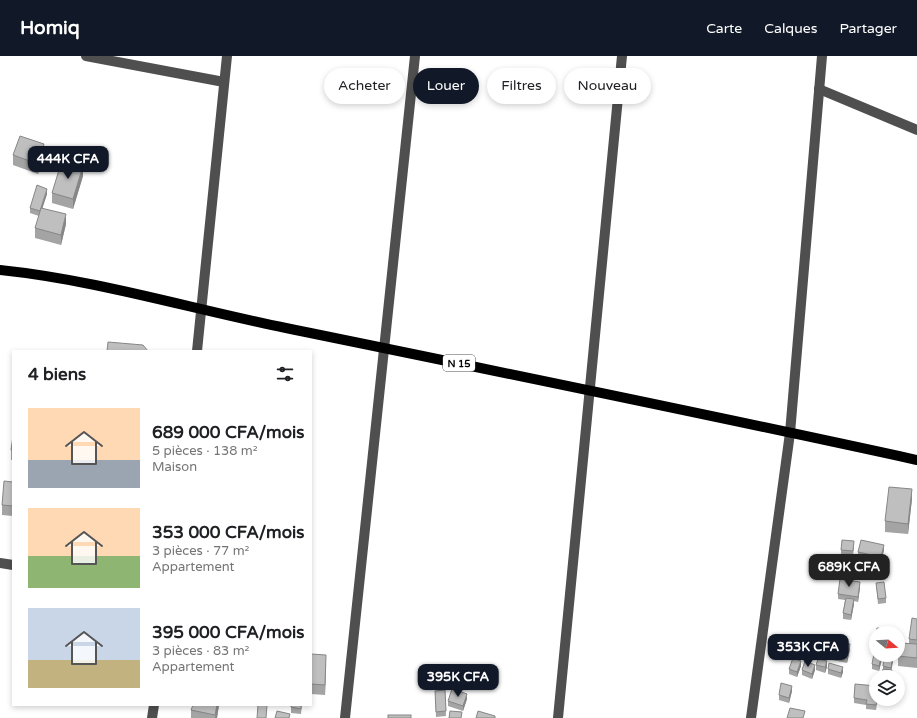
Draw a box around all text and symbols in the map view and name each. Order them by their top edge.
text: Homiq [20,17,80,39]
text: Carte [706,20,742,37]
text: Calques [764,20,817,37]
text: Partager [839,20,897,37]
chip: Acheter [324,68,405,104]
chip: Louer [413,68,479,104]
chip: Filtres [487,68,556,104]
chip: Nouveau [564,68,651,104]
pin: 444K CFA [27,146,109,180]
text: 444K CFA [37,151,99,167]
road number: N 15 [443,355,475,371]
icon: filters [274,363,296,385]
text: 4 biens [28,364,86,385]
text: 689 000 CFA/mois [152,422,304,443]
icon: home [60,424,108,472]
text: 5 pièces · 138 m² [152,443,258,459]
text: Maison [152,459,197,475]
text: 353 000 CFA/mois [152,522,304,543]
icon: home [60,524,108,572]
text: 3 pièces · 77 m² [152,543,249,559]
pin: 689K CFA [808,554,890,588]
text: Appartement [152,559,235,575]
text: 689K CFA [818,559,880,575]
text: 395 000 CFA/mois [152,622,304,643]
icon: home [60,624,108,672]
north arrow [869,626,905,662]
map controls [869,626,905,706]
pin: 353K CFA [767,634,849,668]
text: 353K CFA [777,639,839,655]
text: 3 pièces · 83 m² [152,643,249,659]
text: Appartement [152,659,235,675]
pin: 395K CFA [417,664,499,698]
text: 395K CFA [427,669,489,685]
button: layers [869,670,905,706]

